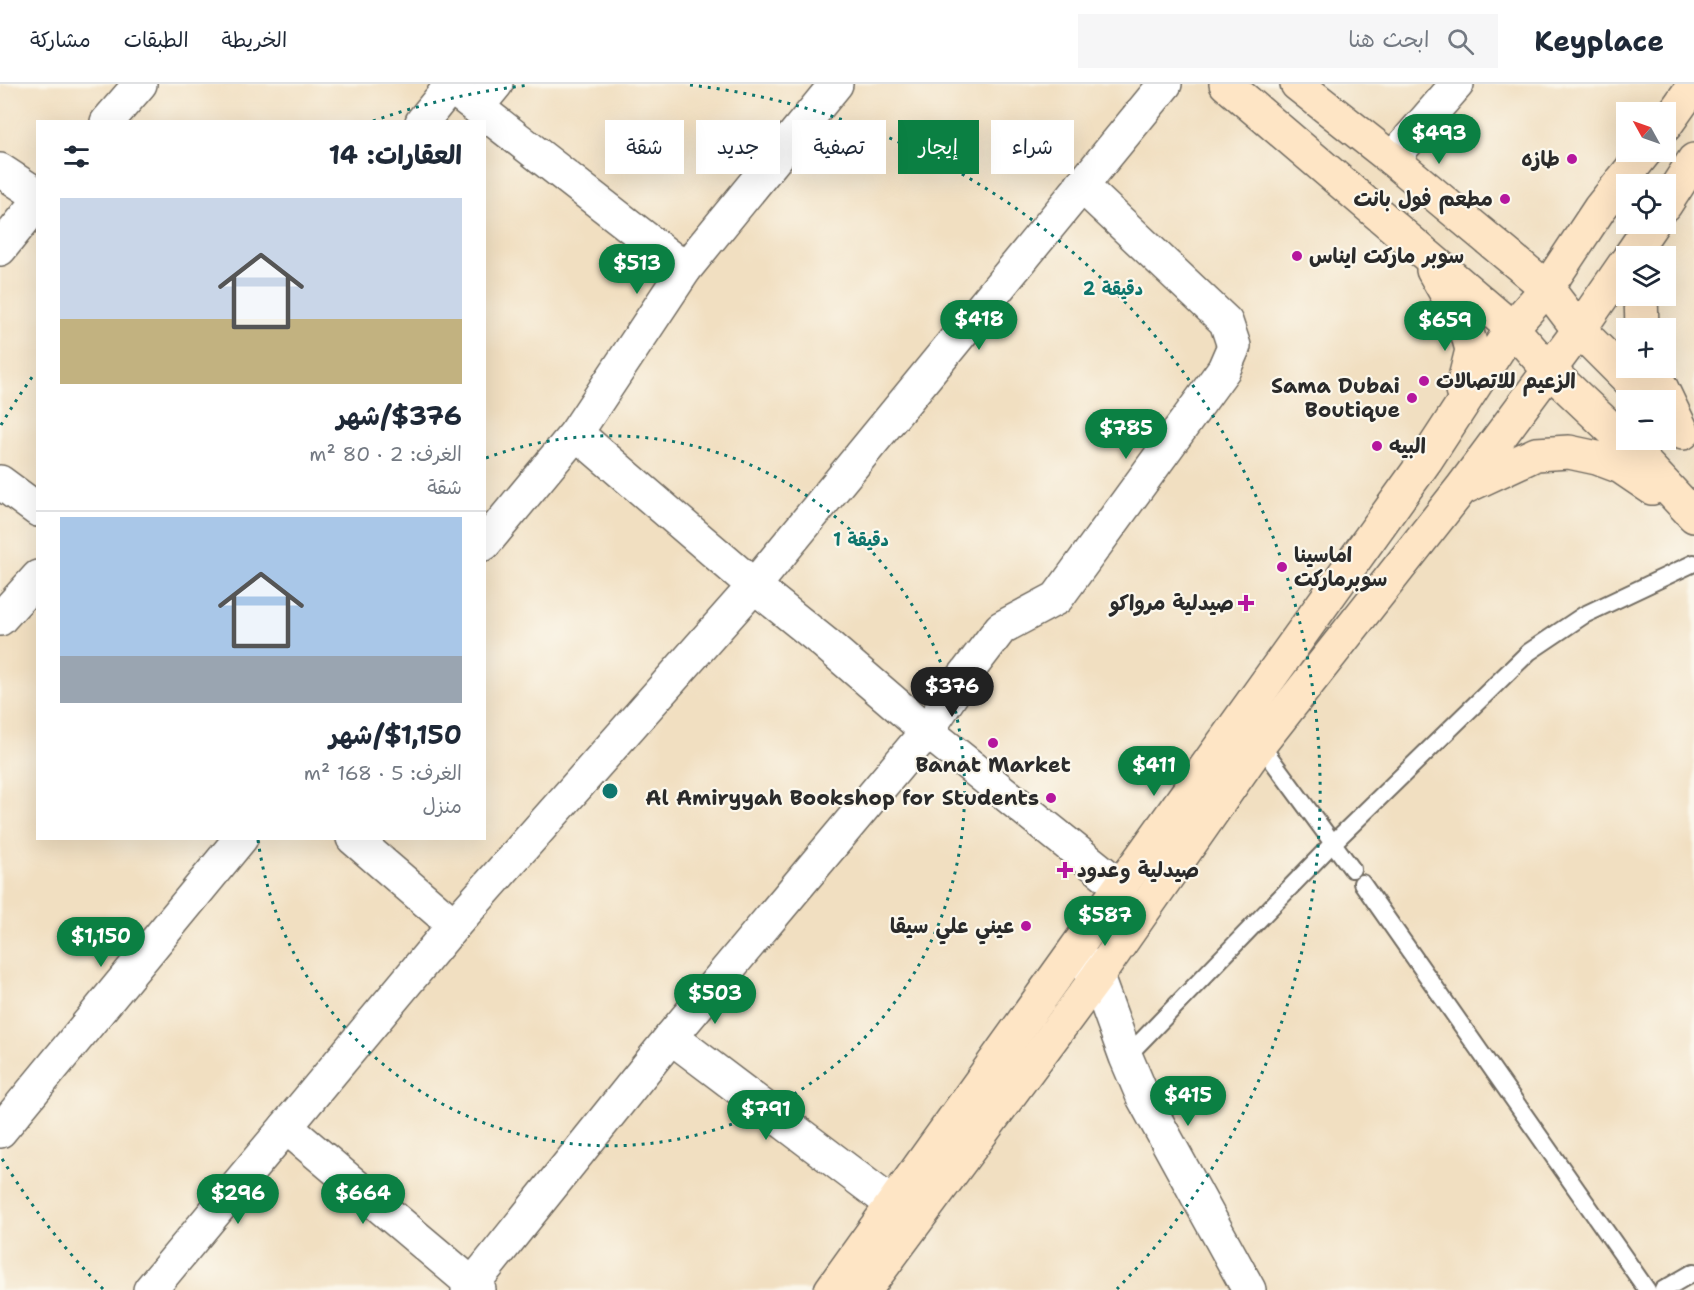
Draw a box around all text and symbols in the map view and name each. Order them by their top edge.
search box [1078,14,1498,68]
text: Keyplace [1534,22,1664,60]
text: ابحث هنا [1348,25,1429,54]
icon: search [1444,25,1477,58]
text: مشاركة [30,26,91,54]
text: الطبقات [124,26,189,54]
text: الخريطة [222,26,287,54]
north arrow [1616,102,1676,162]
map controls [1616,102,1676,450]
pin: $493 [1403,114,1475,165]
chip: شقة [605,120,684,174]
chip: جديد [696,120,780,174]
chip: تصفية [792,120,886,174]
chip: إيجار [898,120,979,174]
chip: شراء [991,120,1074,174]
text: $493 [1412,120,1466,146]
text: العقارات: 14 [328,137,462,172]
icon: filters [60,140,93,173]
place label: طازه [1521,145,1560,173]
marker: طازه [1565,152,1579,166]
button: locate [1616,174,1676,234]
place label: مطعم فول بانت [1353,185,1493,215]
marker: مطعم فول بانت [1498,192,1512,206]
icon: home [207,237,315,345]
place label: سوبر ماركت ايناس [1309,242,1464,270]
pin: $513 [601,244,673,295]
button: layers [1616,246,1676,306]
marker: سوبر ماركت ايناس [1290,249,1304,263]
text: $513 [613,250,661,276]
text: 2 دقيقة [1083,277,1143,301]
pin: $418 [943,300,1015,351]
pin: $659 [1409,301,1481,352]
text: $418 [954,306,1004,332]
text: $659 [1418,307,1472,333]
button: + [1616,318,1676,378]
place label: الزعيم للاتصالات [1436,367,1576,397]
place label: Sama Dubai Boutique [1271,372,1400,424]
marker: الزعيم للاتصالات [1417,374,1431,388]
button: − [1616,390,1676,450]
marker: Sama Dubai Boutique [1405,391,1419,405]
text: $376/شهر [337,398,462,433]
pin: $785 [1090,409,1162,460]
text: $785 [1099,415,1153,441]
place label: البيه [1389,432,1426,460]
marker: البيه [1370,439,1384,453]
text: الغرف: 2 · 80 m² [309,441,462,467]
text: شقة [427,474,462,500]
text: 1 دقيقة [833,528,889,552]
place label: اماسينا سوبرماركت [1294,541,1387,593]
icon: home [207,556,315,664]
marker: اماسينا سوبرماركت [1275,560,1289,574]
place label: صيدلية مرواكو [1108,589,1234,617]
marker: صيدلية مرواكو [1239,596,1253,610]
pin: $376 [916,667,988,718]
text: $376 [925,673,979,699]
text: $1,150/شهر [329,717,462,752]
marker: Banat Market [986,736,1000,750]
pin: $411 [1118,746,1190,797]
place label: Banat Market [915,751,1071,779]
text: $411 [1132,752,1176,778]
text: الغرف: 5 · 168 m² [304,760,462,786]
centre of rings [600,781,620,801]
place label: Al Amiryyah Bookshop for Students [645,784,1039,812]
marker: Al Amiryyah Bookshop for Students [1044,791,1058,805]
text: منزل [423,793,462,819]
place label: صيدلية وعدود [1077,856,1199,884]
marker: صيدلية وعدود [1058,863,1072,877]
pin: $587 [1069,896,1141,947]
text: $587 [1078,902,1132,928]
place label: عيني علي سيقا [890,912,1014,945]
pin: $1,150 [52,917,150,968]
marker: عيني علي سيقا [1019,919,1033,933]
text: $1,150 [71,923,131,949]
pin: $503 [679,974,751,1025]
text: $503 [688,980,742,1006]
pin: $415 [1152,1076,1224,1127]
text: $415 [1164,1082,1212,1108]
pin: $791 [730,1090,802,1141]
text: $791 [741,1096,791,1122]
pin: $296 [202,1174,274,1225]
pin: $664 [327,1174,399,1225]
text: $296 [211,1180,265,1206]
text: $664 [335,1180,391,1206]

